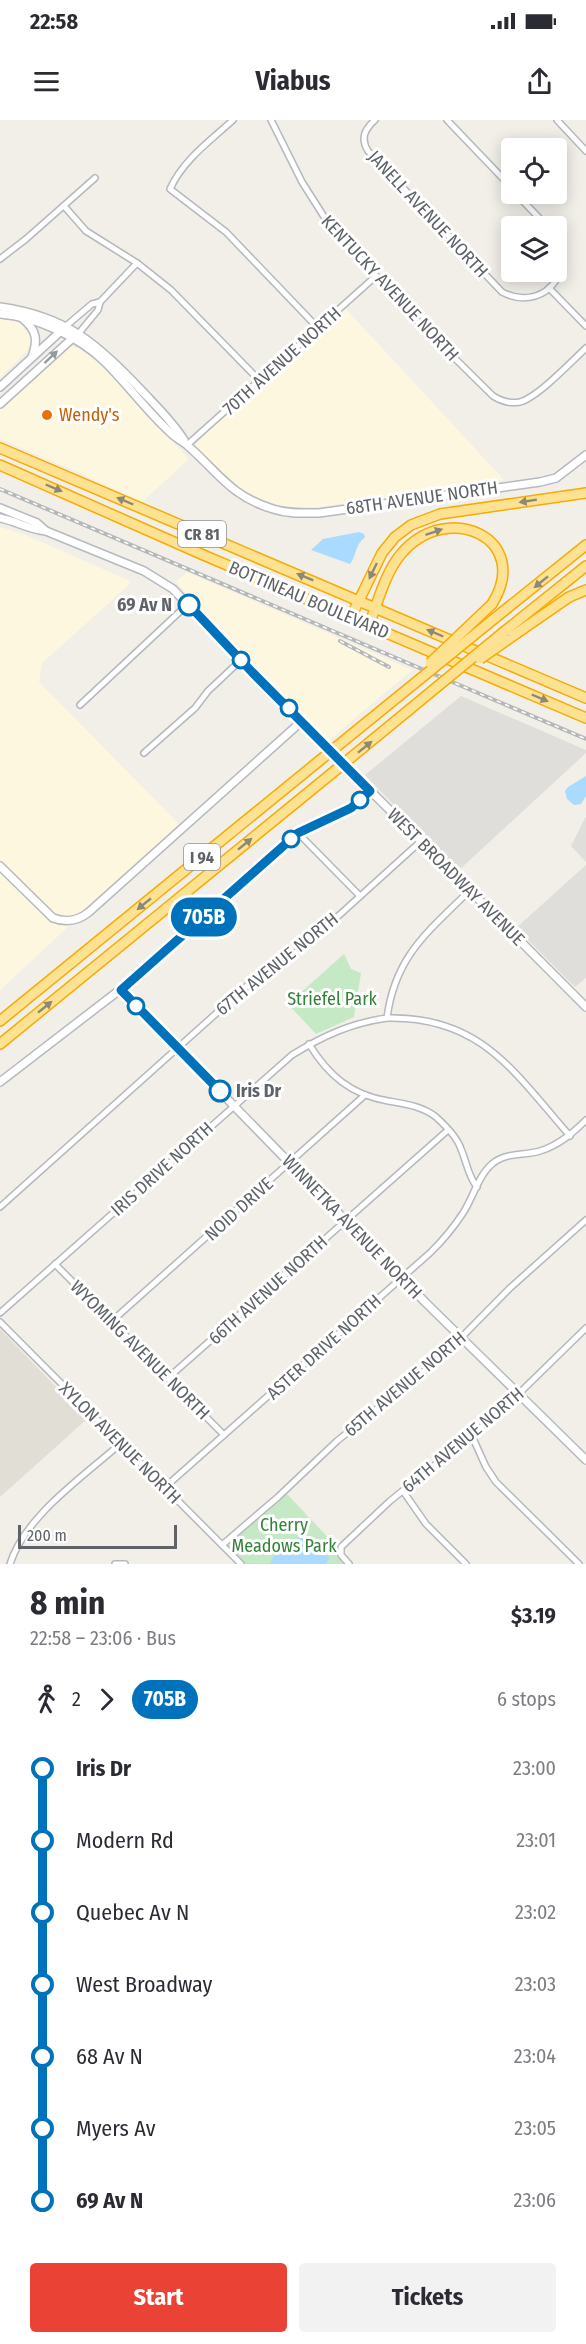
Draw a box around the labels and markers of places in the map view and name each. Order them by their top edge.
place label: Wendy's [59,404,120,426]
marker: Wendy's [40,408,54,422]
place label: 69 Av N [117,594,172,616]
marker: 69 Av N [178,594,200,616]
unlabelled marker [232,651,250,669]
unlabelled marker [280,699,298,717]
unlabelled marker [351,791,369,809]
unlabelled marker [282,830,300,848]
unlabelled marker [127,997,145,1015]
marker: Iris Dr [209,1080,231,1102]
place label: Iris Dr [236,1080,281,1102]

